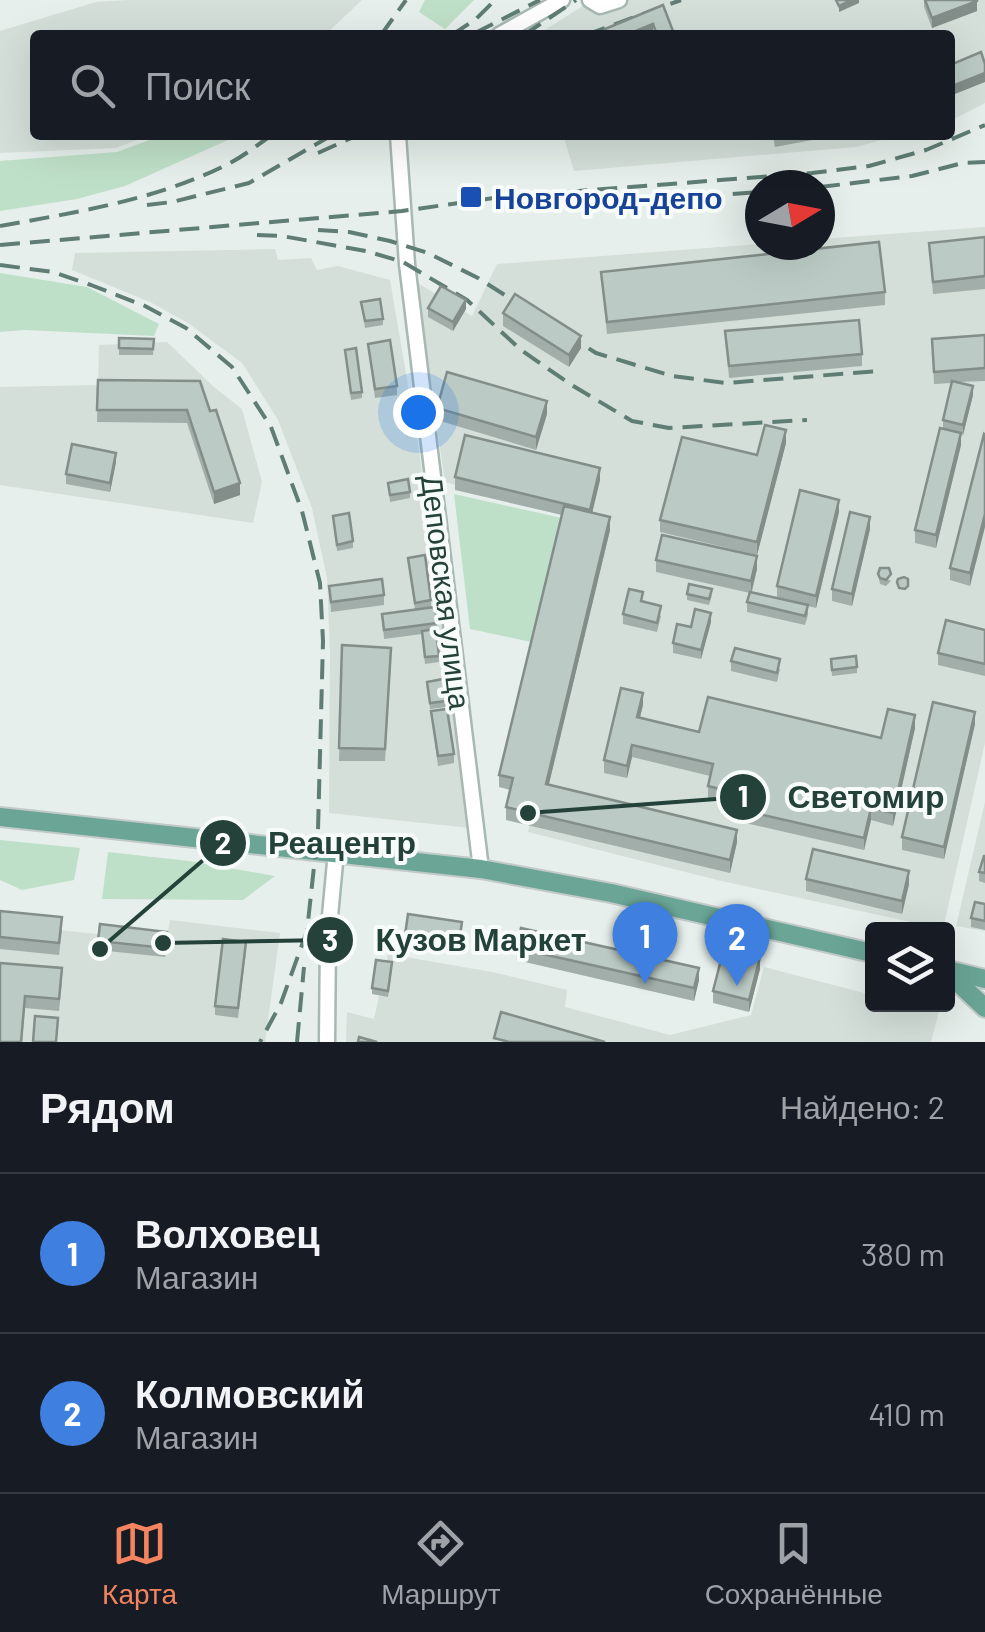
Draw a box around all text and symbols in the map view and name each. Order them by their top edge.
search box [30,30,955,140]
icon: search [65,58,120,113]
text: Поиск [145,62,250,108]
north arrow [745,170,835,260]
place label: Новгород-депо [494,179,723,215]
marker: Новгород-депо [458,184,484,210]
your location [393,387,444,438]
street label: Деповская улица [415,473,479,711]
callout: Светомир [718,766,965,828]
text: Светомир [788,776,945,815]
text: 1 [738,777,748,813]
callout: Реацентр [198,812,436,874]
text: Реацентр [268,822,416,861]
text: 2 [215,824,231,860]
pin: 1 [612,902,678,984]
pin: 2 [704,904,770,986]
callout: Кузов Маркет [305,909,606,971]
text: Кузов Маркет [375,919,587,958]
text: 3 [322,921,338,957]
map controls [865,922,955,1012]
button: layers [865,922,955,1012]
text: Рядом [40,1081,175,1131]
text: Найдено: 2 [780,1087,945,1125]
text: Волховец [135,1210,320,1256]
text: 1 [67,1234,78,1272]
text: 380 m [861,1234,945,1272]
text: Магазин [135,1257,258,1295]
text: Колмовский [135,1370,365,1416]
text: 2 [64,1394,81,1432]
text: 410 m [868,1394,945,1432]
text: Магазин [135,1417,258,1455]
tab: Карта [102,1516,177,1611]
tab: Маршрут [381,1516,500,1611]
tab: Сохранённые [705,1516,883,1611]

